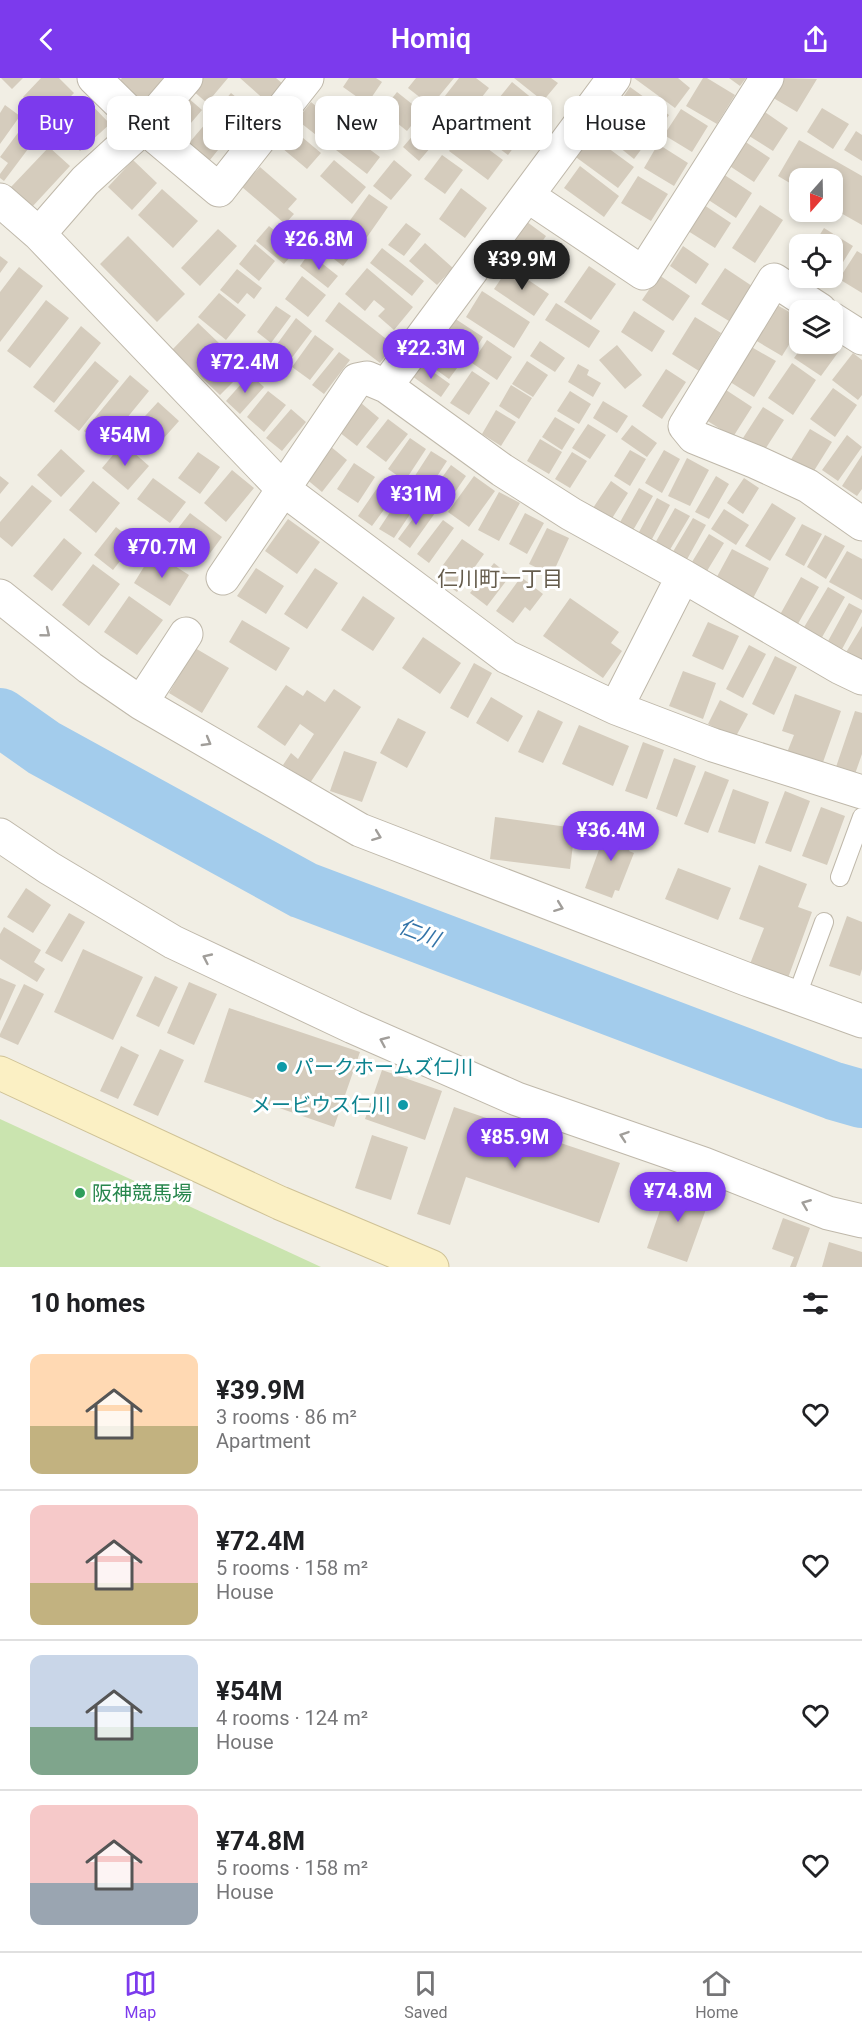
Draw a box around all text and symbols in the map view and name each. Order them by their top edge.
icon: back [30,23,63,56]
text: Homiq [391,23,471,55]
icon: share [799,23,832,56]
chip: Buy [18,96,95,150]
chip: Rent [107,96,191,150]
chip: Filters [203,96,303,150]
chip: New [315,96,399,150]
chip: Apartment [411,96,552,150]
chip: House [564,96,667,150]
north arrow [789,168,843,222]
map controls [789,168,843,354]
pin: ¥26.8M [270,220,368,271]
text: ¥26.8M [285,227,353,251]
button: locate [789,234,843,288]
pin: ¥39.9M [473,240,571,291]
text: ¥39.9M [488,247,556,271]
button: layers [789,300,843,354]
pin: ¥22.3M [382,329,480,380]
text: ¥22.3M [397,336,465,360]
pin: ¥72.4M [196,343,294,394]
text: ¥72.4M [211,350,279,374]
pin: ¥54M [89,416,161,467]
text: ¥54M [99,423,151,447]
pin: ¥31M [380,475,452,526]
text: ¥31M [390,482,442,506]
pin: ¥70.7M [113,528,211,579]
text: ¥70.7M [128,535,196,559]
district label: 仁川町一丁目 [437,567,563,591]
one-way arrow [39,625,50,636]
one-way arrow [201,734,211,746]
pin: ¥36.4M [562,811,660,862]
text: ¥36.4M [577,818,645,842]
one-way arrow [371,829,382,842]
one-way arrow [553,900,564,912]
water label: 仁川 [395,914,445,952]
one-way arrow [203,954,214,966]
one-way arrow [379,1036,390,1048]
place label: パークホームズ仁川 [294,1055,473,1079]
marker: パークホームズ仁川 [275,1060,289,1074]
place label: メービウス仁川 [251,1093,391,1117]
marker: メービウス仁川 [396,1098,410,1112]
pin: ¥85.9M [466,1118,564,1169]
text: ¥85.9M [481,1125,549,1149]
one-way arrow [619,1130,630,1143]
pin: ¥74.8M [629,1172,727,1223]
text: ¥74.8M [644,1179,712,1203]
place label: 阪神競馬場 [92,1181,192,1205]
marker: 阪神競馬場 [73,1186,87,1200]
one-way arrow [802,1199,813,1211]
icon: filters [799,1287,832,1320]
text: 10 homes [30,1288,145,1318]
text: ¥39.9M [216,1375,305,1405]
icon: home [78,1378,150,1450]
icon: heart [799,1398,832,1431]
text: 3 rooms · 86 m² [216,1405,357,1429]
text: Apartment [216,1429,311,1453]
text: ¥72.4M [216,1526,305,1556]
icon: home [78,1529,150,1601]
icon: heart [799,1549,832,1582]
text: 5 rooms · 158 m² [216,1556,368,1580]
text: House [216,1580,274,1604]
text: ¥54M [216,1676,283,1706]
icon: home [78,1679,150,1751]
icon: heart [799,1699,832,1732]
text: 4 rooms · 124 m² [216,1706,368,1730]
text: House [216,1730,274,1754]
text: ¥74.8M [216,1826,305,1856]
icon: home [78,1829,150,1901]
icon: heart [799,1849,832,1882]
text: 5 rooms · 158 m² [216,1856,368,1880]
text: House [216,1880,274,1904]
tab: Map [124,1967,157,2022]
tab: Saved [404,1967,448,2022]
tab: Home [695,1967,738,2022]

